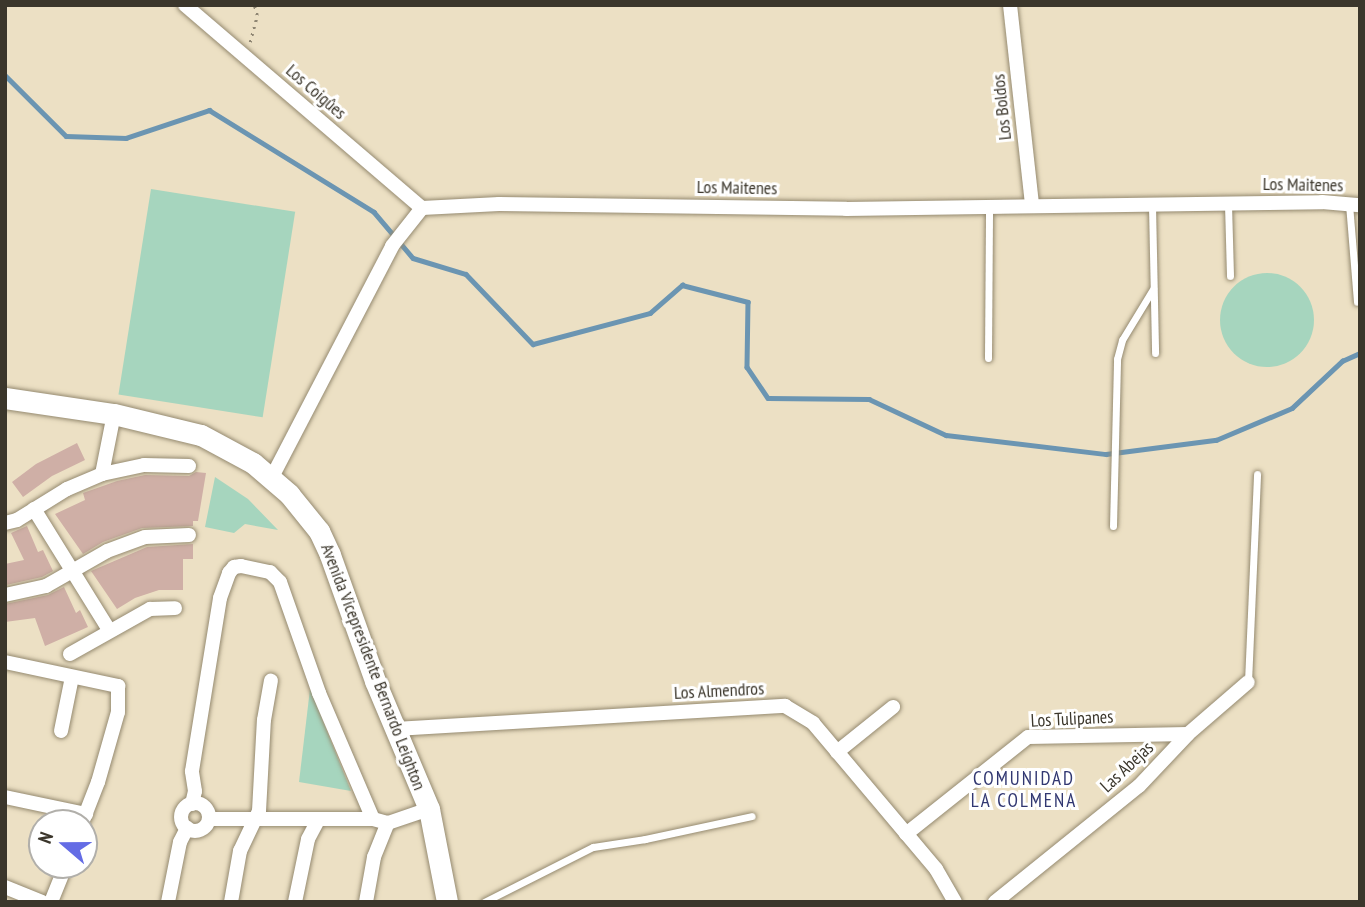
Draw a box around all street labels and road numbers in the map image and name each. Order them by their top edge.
street label: Los Coigûes [281,60,351,124]
street label: Los Boldos [988,73,1016,141]
street label: Los Maitenes [1263,173,1343,197]
street label: Los Maitenes [697,176,777,200]
street label: Avenida Vicepresidente Bernardo Leighton [316,541,430,793]
street label: Los Almendros [673,678,765,704]
street label: Los Tulipanes [1030,706,1114,732]
street label: Las Abejas [1096,737,1158,797]

